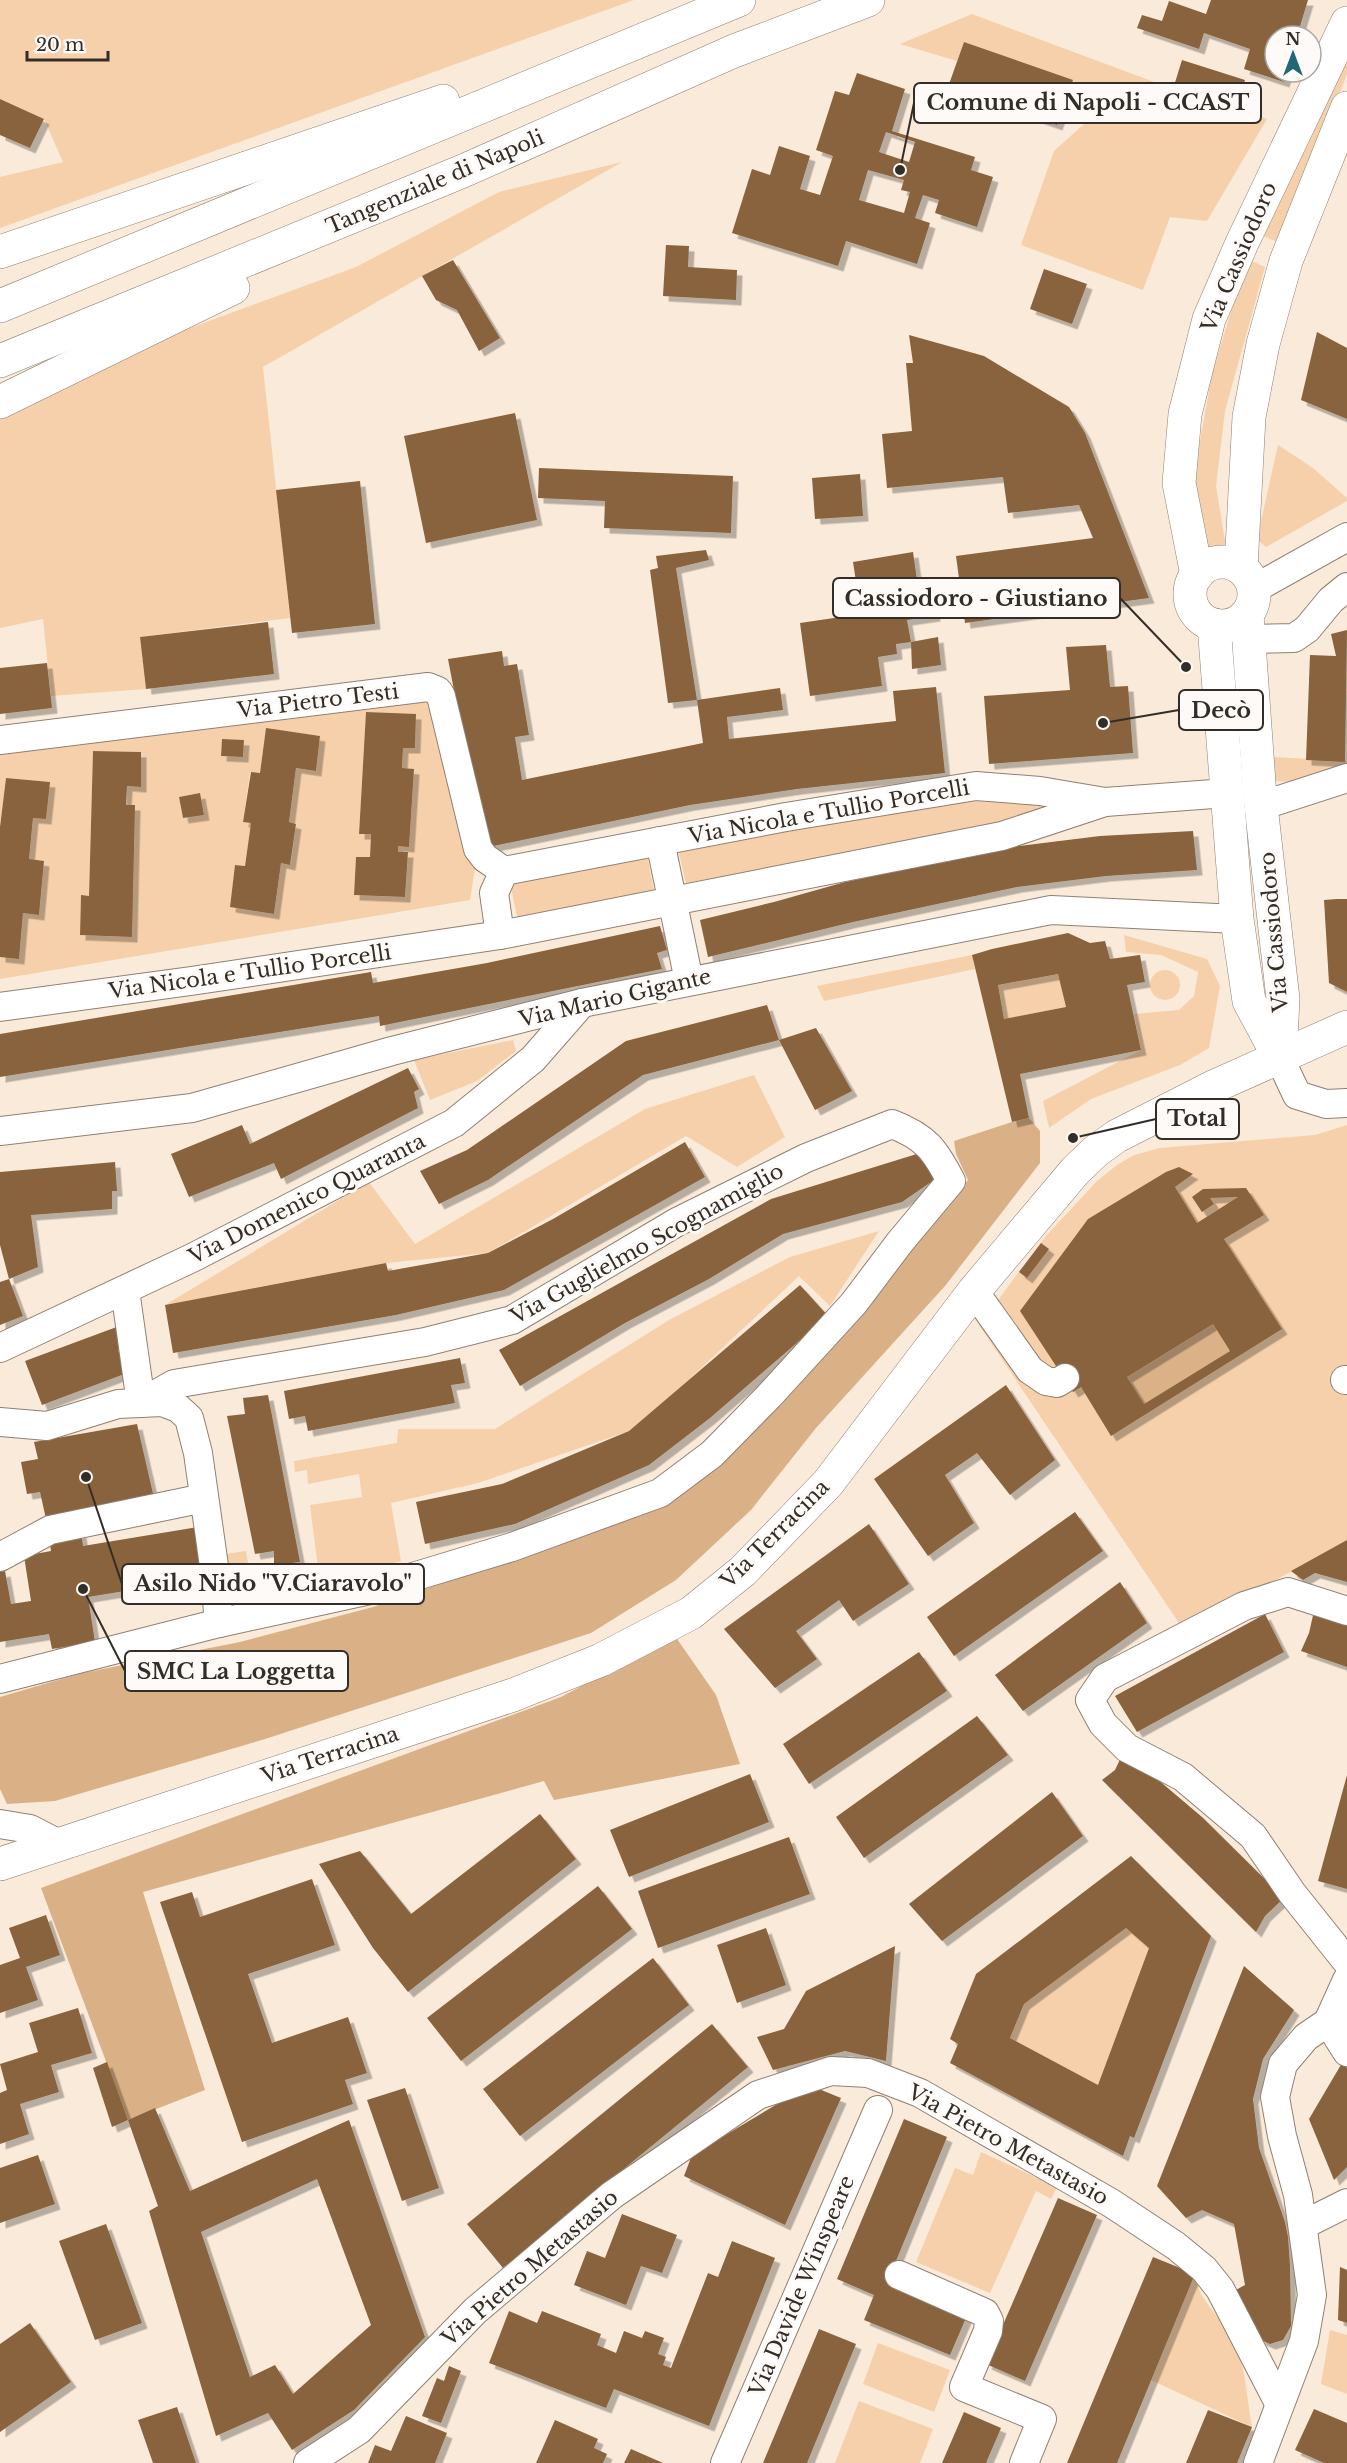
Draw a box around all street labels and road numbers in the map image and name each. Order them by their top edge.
street label: Tangenziale di Napoli [322,124,548,240]
street label: Via Cassiodoro [1195,178,1282,337]
street label: Via Pietro Testi [235,678,400,724]
street label: Via Nicola e Tullio Porcelli [685,774,972,850]
street label: Via Cassiodoro [1254,851,1294,1014]
street label: Via Nicola e Tullio Porcelli [106,939,393,1005]
street label: Via Mario Gigante [515,963,714,1033]
street label: Via Domenico Quaranta [184,1128,430,1270]
street label: Via Guglielmo Scognamiglio [505,1158,788,1331]
street label: Via Terracina [715,1474,835,1594]
street label: Via Terracina [257,1720,402,1790]
street label: Via Pietro Metastasio [902,2078,1113,2211]
street label: Via Davide Winspeare [743,2172,860,2401]
street label: Via Pietro Metastasio [436,2184,624,2352]

